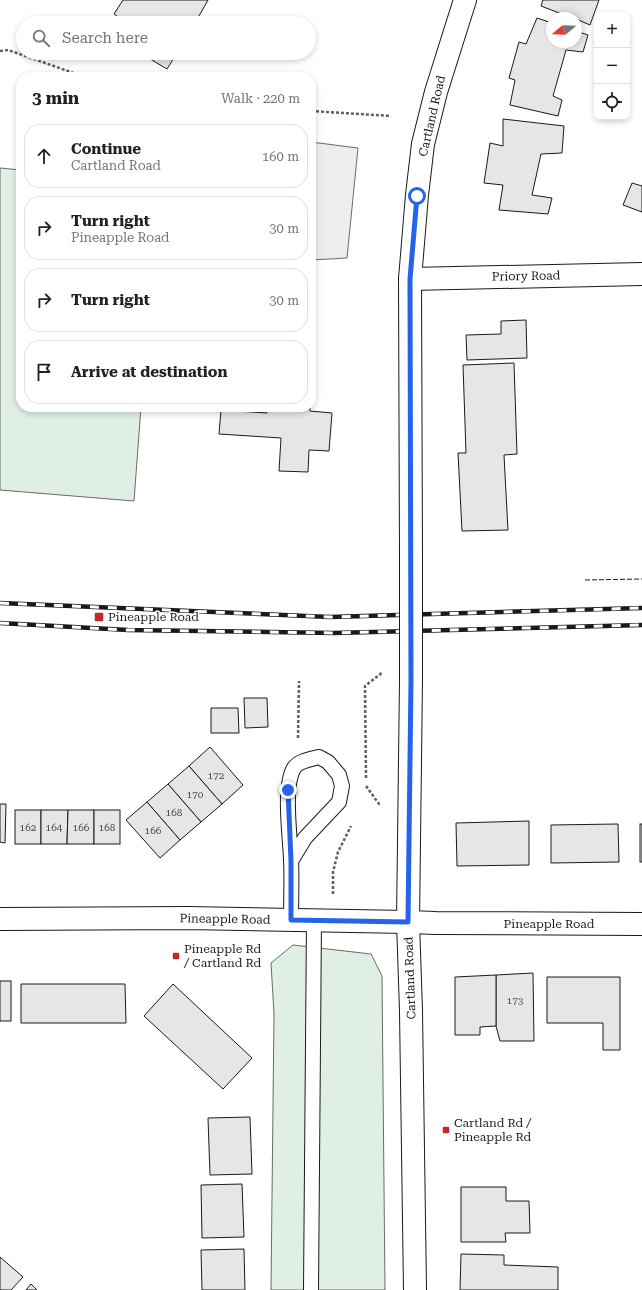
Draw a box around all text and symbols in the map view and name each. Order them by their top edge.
north arrow [546,12,582,48]
map controls [594,12,630,120]
button: + [594,12,630,48]
search box [16,16,316,60]
icon: search [30,27,52,49]
text: Search here [62,29,148,47]
button: − [594,48,630,84]
street label: Cartland Road [416,74,448,158]
button: locate [594,84,630,120]
text: 3 min [32,88,79,108]
text: Walk · 220 m [221,91,300,106]
text: Continue [71,140,141,158]
icon: ahead [33,145,55,167]
text: 160 m [262,149,299,164]
text: Cartland Road [71,158,161,173]
route start [408,187,426,205]
text: Turn right [71,212,150,230]
icon: right [33,217,55,239]
text: 30 m [269,221,299,236]
text: Pineapple Road [71,230,169,245]
street label: Priory Road [492,268,561,284]
icon: right [33,289,55,311]
text: Turn right [71,291,150,309]
text: 30 m [269,293,299,308]
icon: arrive [33,361,55,383]
text: Arrive at destination [71,363,227,381]
place label: Pineapple Road [108,610,199,624]
marker: Pineapple Road [93,611,105,623]
house number: 172 [208,770,225,781]
route end [279,781,297,799]
house number: 170 [187,789,204,800]
house number: 168 [166,807,183,818]
house number: 162 [20,822,37,833]
house number: 164 [46,822,63,833]
house number: 166 [73,822,90,833]
house number: 168 [99,822,116,833]
house number: 166 [145,825,162,836]
street label: Pineapple Road [179,911,271,927]
street label: Pineapple Road [504,917,595,931]
street label: Cartland Road [402,936,418,1020]
place label: Pineapple Rd / Cartland Rd [183,942,262,970]
marker: Pineapple Rd / Cartland Rd [171,951,181,961]
house number: 173 [507,995,524,1006]
place label: Cartland Rd / Pineapple Rd [454,1116,532,1144]
marker: Cartland Rd / Pineapple Rd [441,1125,451,1135]

